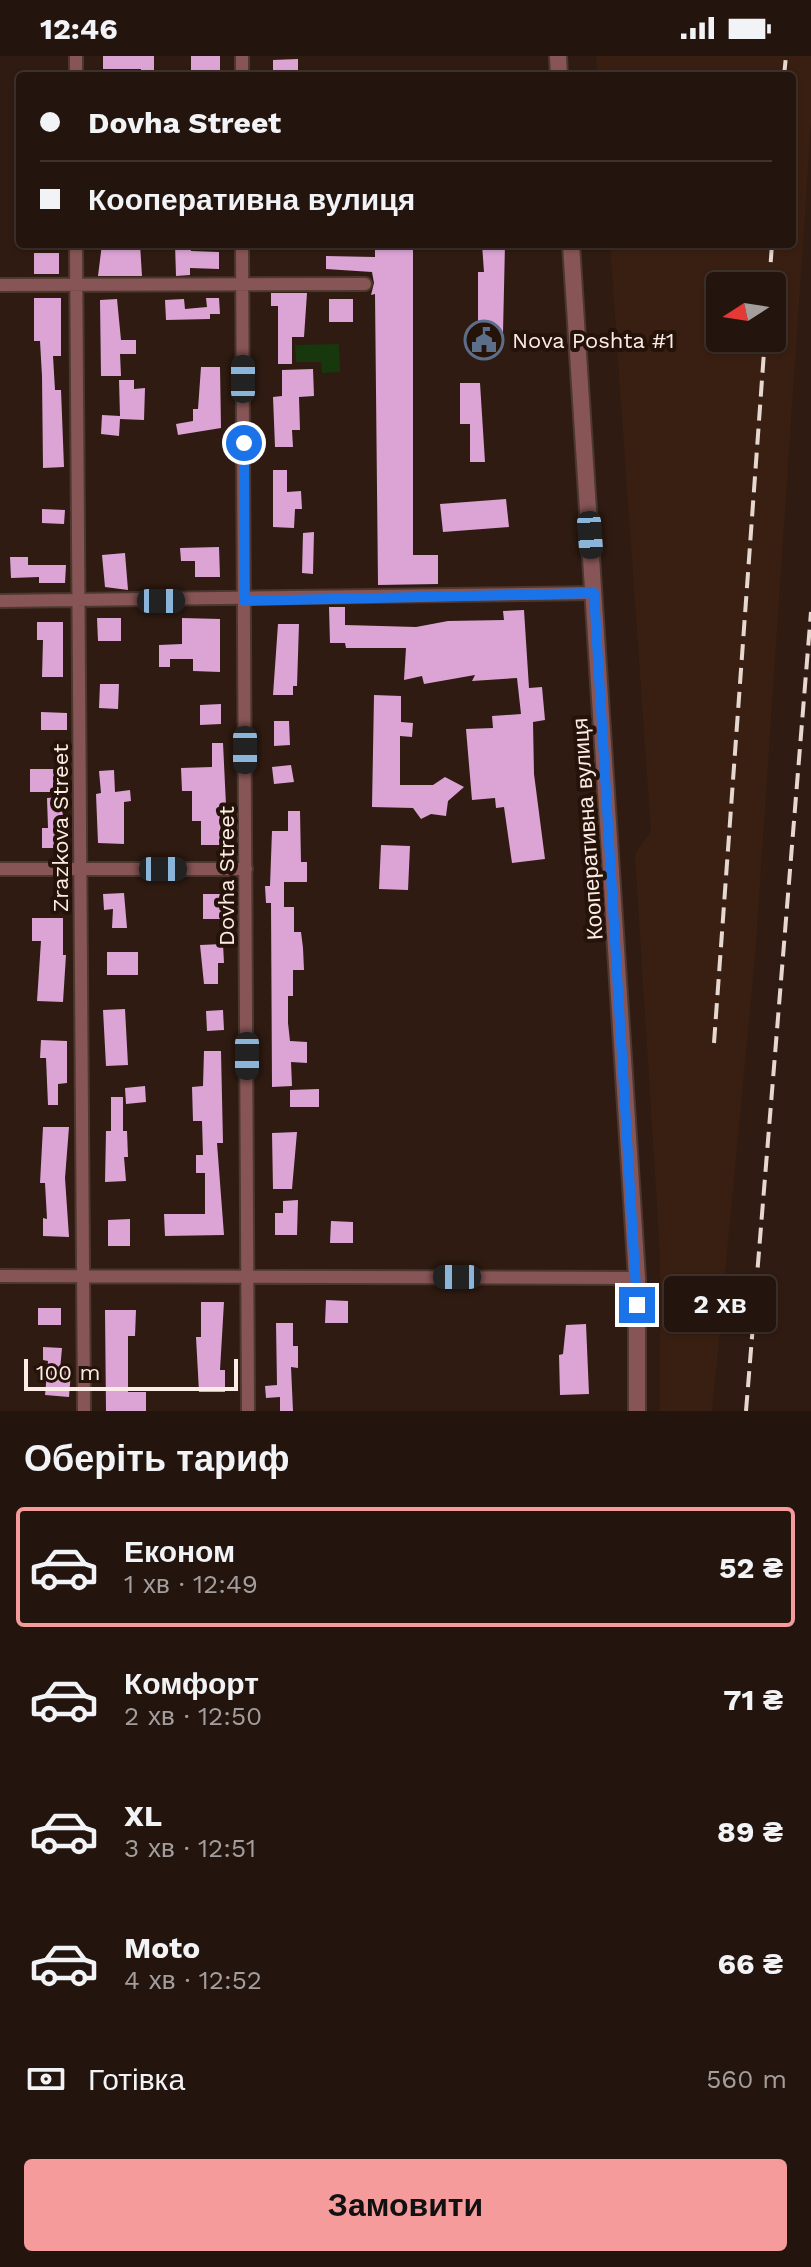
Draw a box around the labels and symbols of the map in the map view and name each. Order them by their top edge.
north arrow [706,272,786,352]
public building icon: Nova Poshta #1 [463,319,505,361]
place label: Nova Poshta #1 [512,328,675,353]
car [231,355,255,403]
route start [226,425,262,461]
car [576,510,604,560]
car [137,589,185,613]
street label: Кооперативна вулиця [567,717,608,941]
car [233,726,257,774]
street label: Zrazkova Street [48,744,73,912]
street label: Dovha Street [214,806,239,946]
car [139,857,187,881]
car [235,1032,259,1080]
car [433,1265,481,1289]
callout: 2 хв [665,1277,777,1333]
route end [619,1287,655,1323]
scale bar [24,1355,238,1391]

